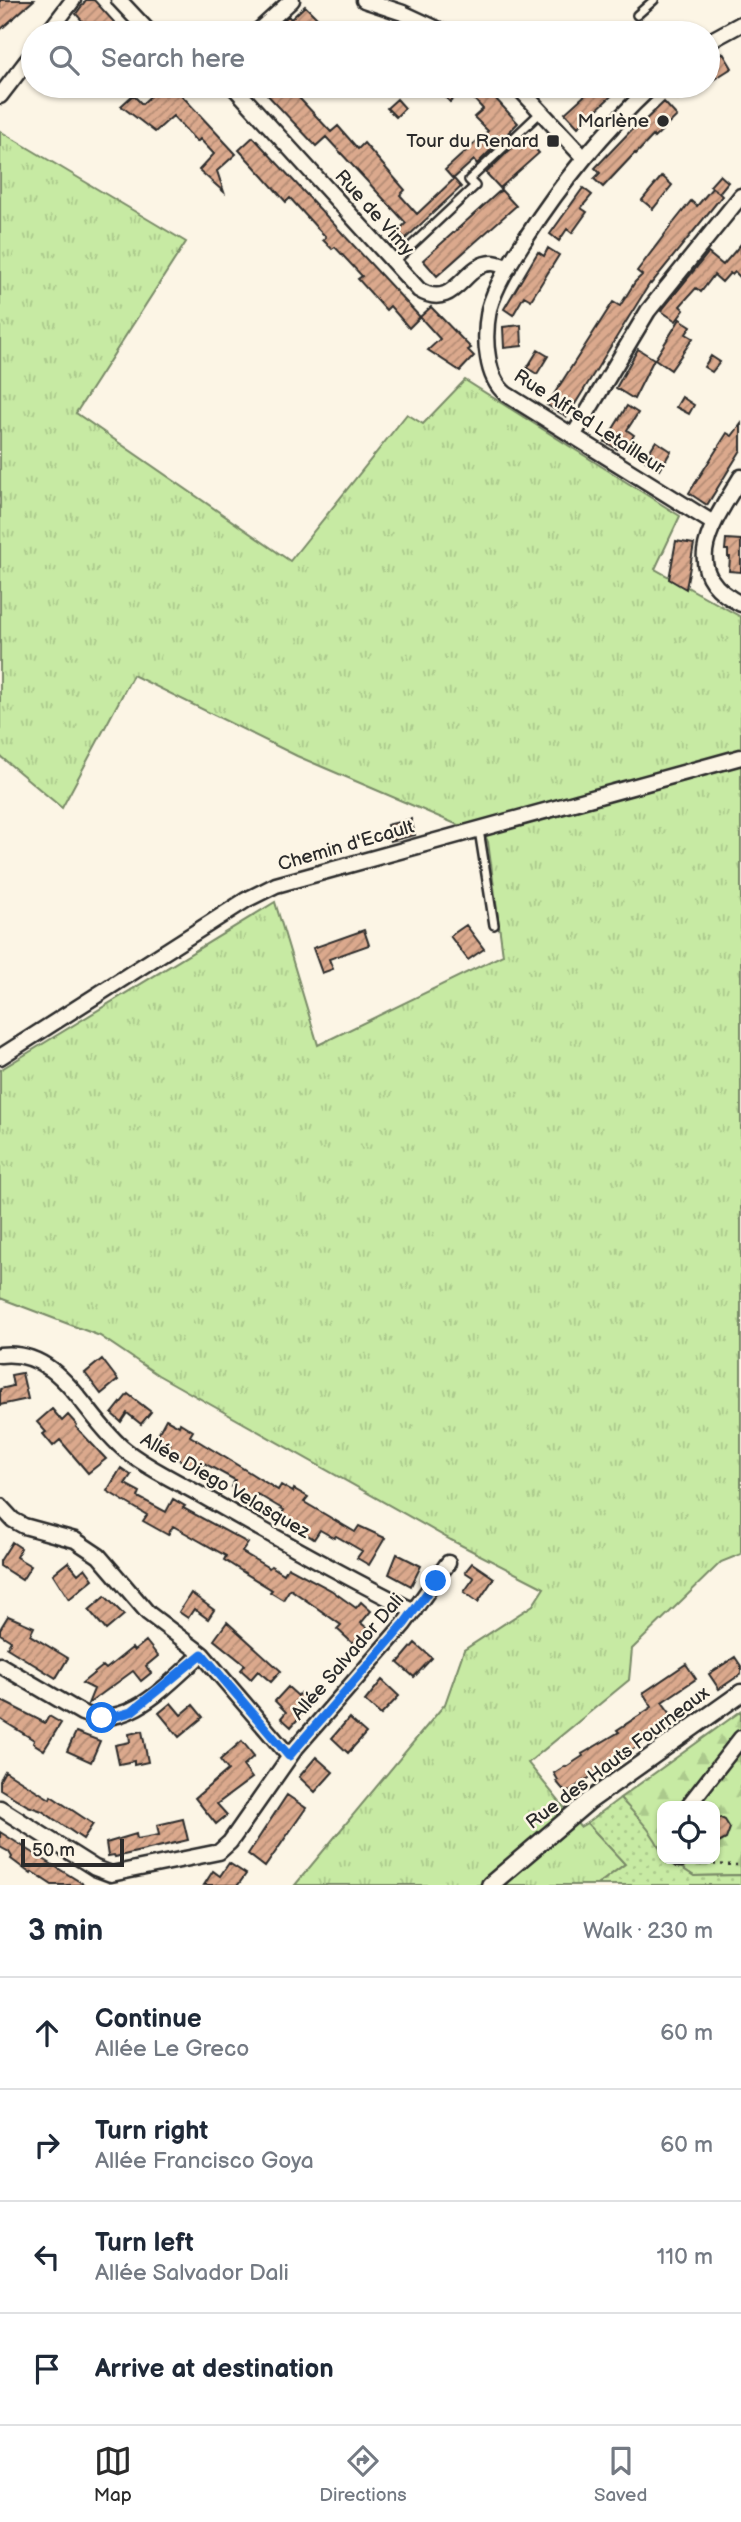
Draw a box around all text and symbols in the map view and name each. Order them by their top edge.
search box [21,21,720,98]
icon: search [45,41,83,79]
text: Search here [101,44,245,75]
place label: Marlène [577,110,649,133]
marker: Marlène [655,113,671,129]
place label: Tour du Renard [406,130,539,153]
marker: Tour du Renard [545,133,561,149]
street label: Rue de Vimy [329,165,419,261]
street label: Rue Alfred Letailleur [509,365,670,480]
street label: Chemin d'Ecault [275,816,417,876]
street label: Allée Diego Velasquez [136,1428,314,1544]
route end [420,1565,451,1596]
street label: Allée Salvador Dali [287,1589,409,1725]
street label: Rue des Hauts Fourneaux [522,1681,714,1834]
route start [86,1702,117,1733]
map controls [657,1801,720,1864]
button: locate [657,1801,720,1864]
scale bar [21,1836,124,1868]
text: 50 m [32,1839,75,1862]
text: 3 min [28,1913,103,1949]
text: Walk · 230 m [583,1917,713,1945]
text: Continue [95,2004,202,2035]
icon: ahead [28,2014,66,2052]
text: 60 m [660,2019,713,2047]
text: Allée Le Greco [95,2035,249,2063]
text: Turn right [95,2116,208,2147]
icon: right [28,2126,66,2164]
text: 60 m [660,2131,713,2159]
text: Allée Francisco Goya [95,2147,314,2175]
text: Turn left [95,2228,194,2259]
icon: left [28,2238,66,2276]
text: 110 m [656,2243,713,2271]
text: Allée Salvador Dali [95,2259,289,2287]
icon: arrive [28,2350,66,2388]
text: Arrive at destination [95,2354,334,2385]
tab: Map [94,2442,132,2507]
tab: Directions [319,2442,407,2507]
tab: Saved [594,2442,647,2507]

